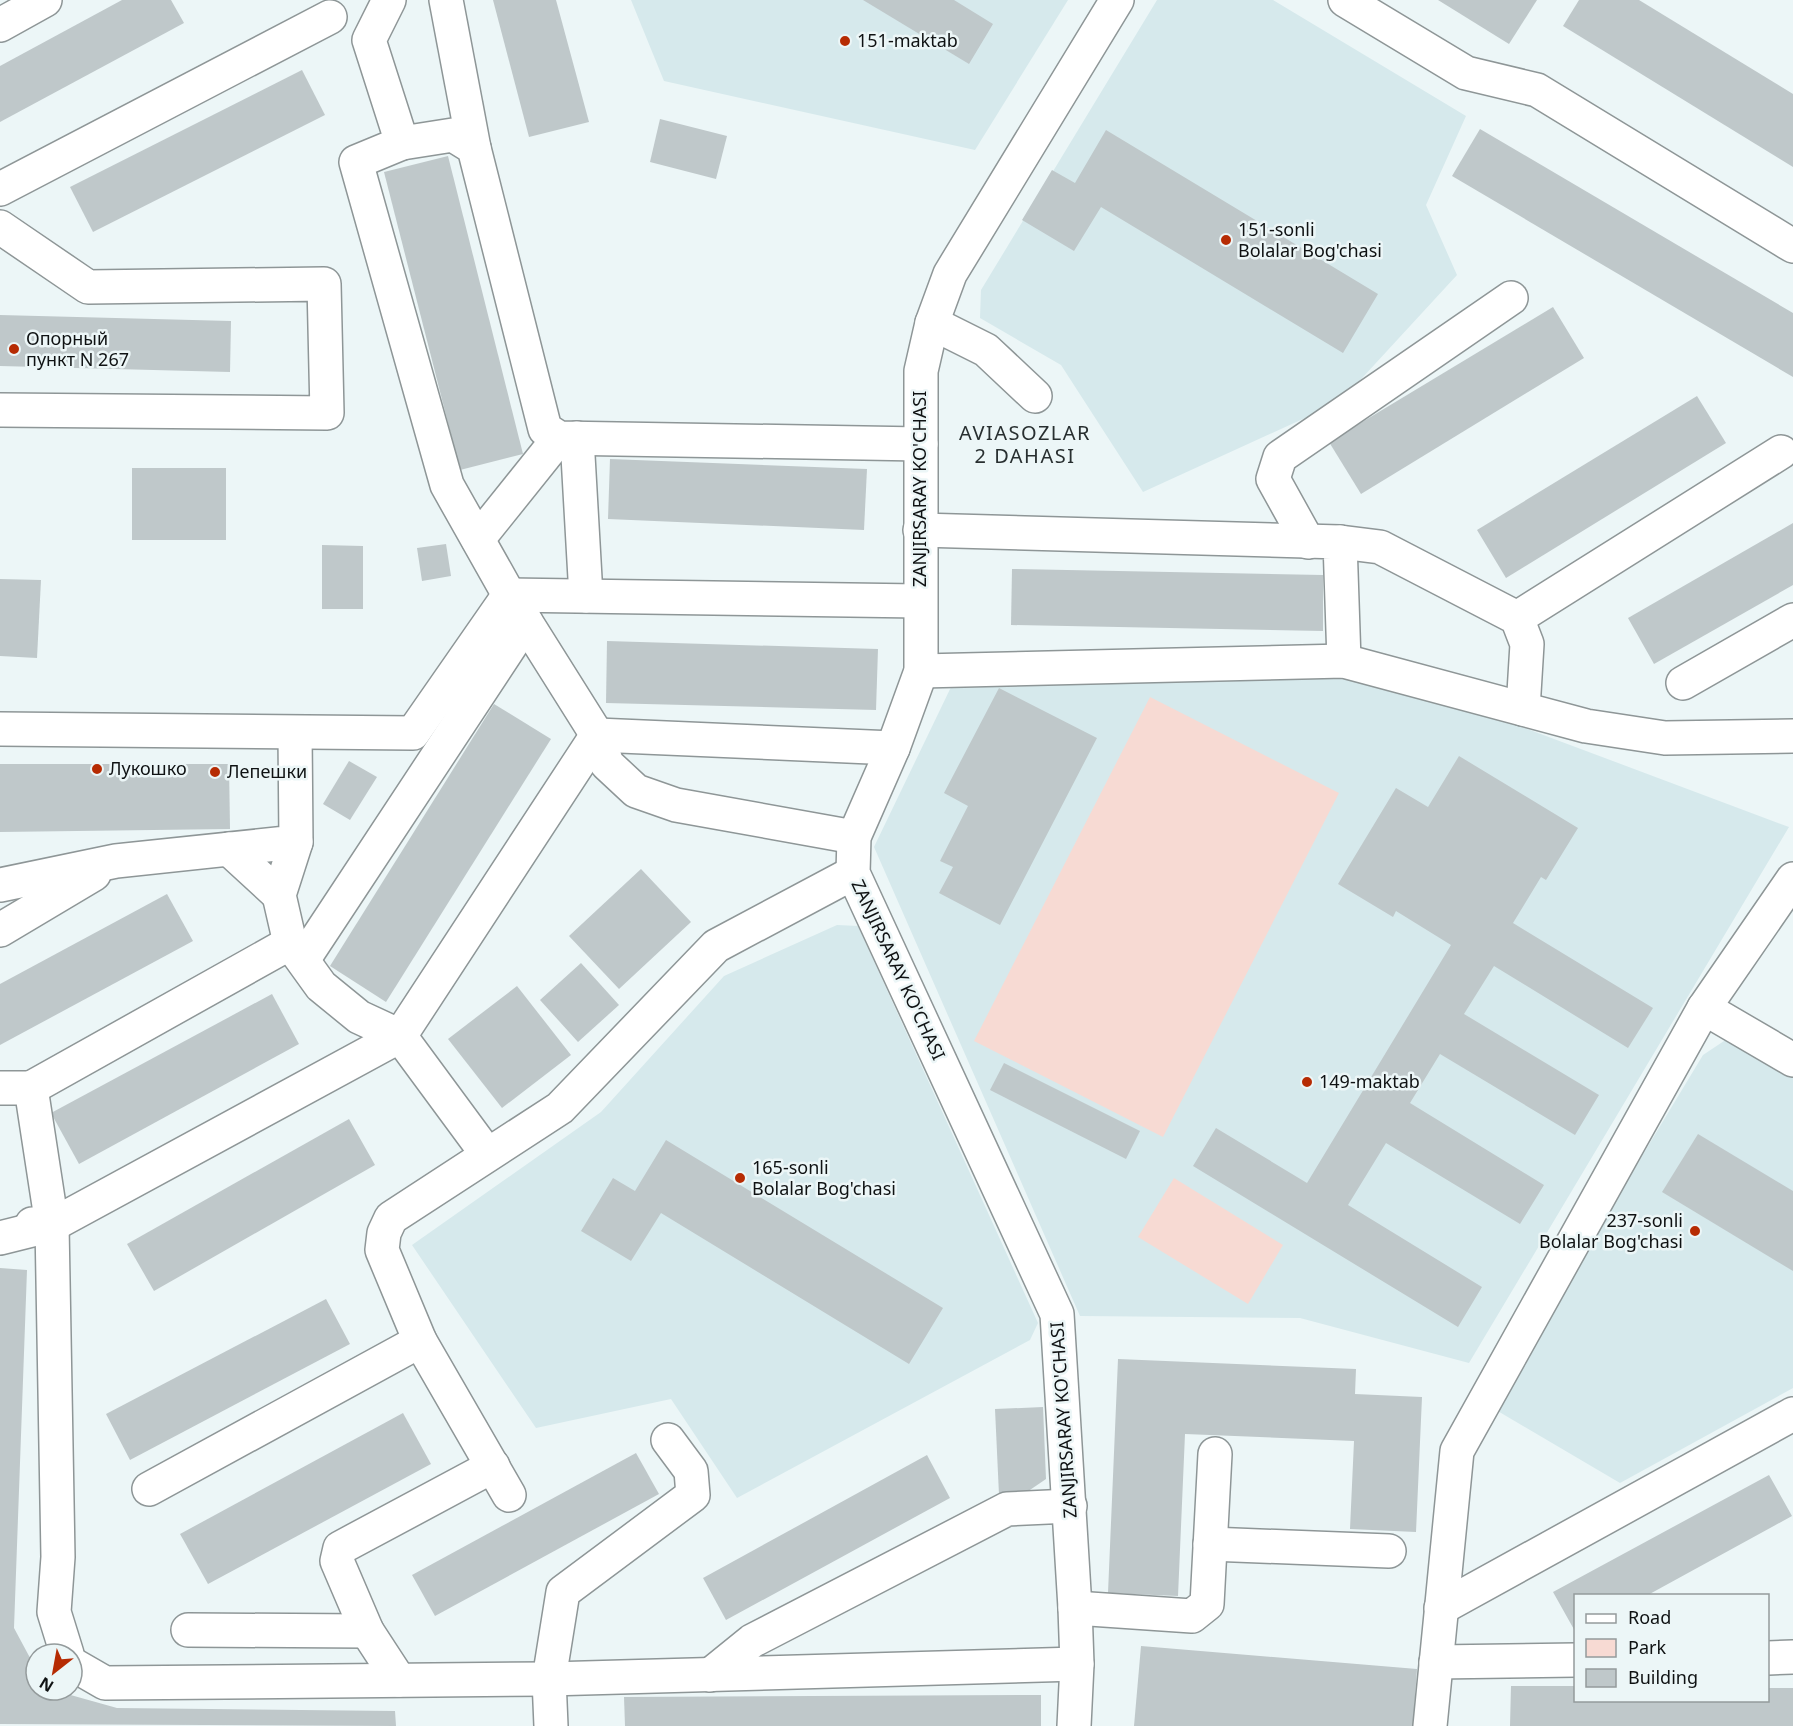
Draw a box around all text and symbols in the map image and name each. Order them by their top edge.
place label: 151-maktab [857,28,958,52]
marker: 151-maktab [838,34,852,48]
place label: 151-sonli Bolalar Bog'chasi [1238,217,1382,262]
marker: 151-sonli Bolalar Bog'chasi [1219,233,1233,247]
place label: Опорный пункт N 267 [26,326,129,371]
marker: Опорный пункт N 267 [7,342,21,356]
street label: ZANJIRSARAY KO'CHASI [907,391,931,587]
district label: AVIASOZLAR 2 DAHASI [959,419,1091,469]
place label: Лукошко [109,756,187,780]
place label: Лепешки [227,759,307,783]
marker: Лукошко [90,762,104,776]
marker: Лепешки [208,765,222,779]
street label: ZANJIRSARAY KO'CHASI [846,875,951,1064]
place label: 149-maktab [1319,1069,1420,1093]
marker: 149-maktab [1300,1075,1314,1089]
place label: 165-sonli Bolalar Bog'chasi [752,1155,896,1200]
marker: 165-sonli Bolalar Bog'chasi [733,1171,747,1185]
place label: 237-sonli Bolalar Bog'chasi [1539,1208,1683,1253]
marker: 237-sonli Bolalar Bog'chasi [1688,1224,1702,1238]
street label: ZANJIRSARAY KO'CHASI [1044,1321,1082,1519]
legend [1574,1594,1769,1702]
text: Road [1628,1605,1671,1629]
text: Park [1628,1635,1666,1659]
north arrow [24,1642,84,1702]
text: Building [1628,1665,1698,1689]
text: N [35,1672,58,1698]

